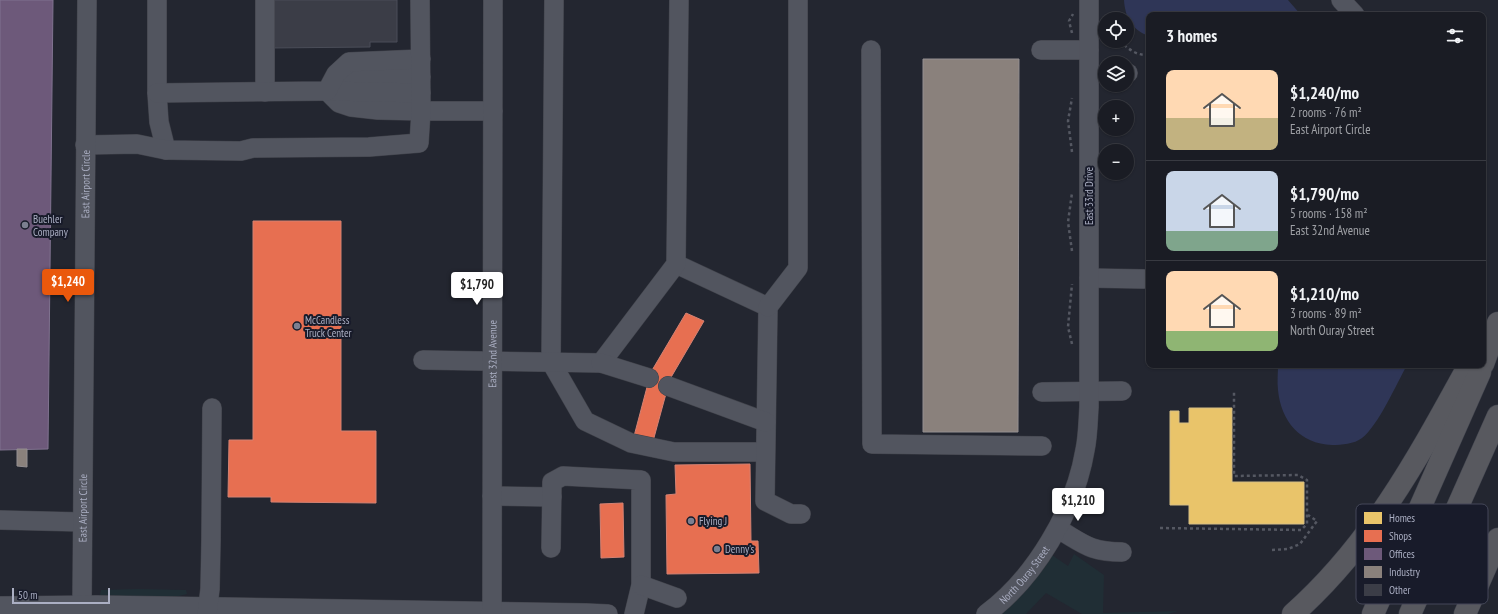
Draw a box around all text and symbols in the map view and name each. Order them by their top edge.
map controls [1098,12,1134,180]
button: locate [1098,12,1134,48]
text: 3 homes [1166,25,1217,47]
icon: filters [1444,25,1466,47]
button: layers [1098,56,1134,92]
text: $1,240/mo [1290,82,1359,104]
icon: home [1198,86,1246,134]
button: + [1098,100,1134,136]
text: 2 rooms · 76 m² [1290,104,1362,121]
text: East Airport Circle [1290,121,1371,138]
button: − [1098,144,1134,180]
street label: East Airport Circle [78,149,93,218]
street label: East 33rd Drive [1082,166,1096,225]
text: $1,790/mo [1290,183,1359,205]
icon: home [1198,187,1246,235]
text: 5 rooms · 158 m² [1290,205,1368,222]
place label: Buehler Company [33,212,69,239]
marker: Buehler Company [20,220,30,230]
text: East 32nd Avenue [1290,222,1370,239]
pin: $1,240 [35,269,101,303]
pin: $1,790 [444,272,510,306]
text: $1,240 [51,273,85,290]
text: $1,790 [460,276,494,293]
text: $1,210/mo [1290,283,1359,305]
icon: home [1198,287,1246,335]
text: 3 rooms · 89 m² [1290,305,1362,322]
place label: McCandless Truck Center [305,313,352,340]
street label: East 32nd Avenue [485,320,499,388]
marker: McCandless Truck Center [292,321,302,331]
text: North Ouray Street [1290,322,1374,339]
street label: East Airport Circle [76,473,90,542]
pin: $1,210 [1045,488,1111,522]
text: $1,210 [1061,492,1095,509]
legend [1356,504,1488,604]
text: Homes [1389,511,1415,525]
place label: Flying J [699,514,727,528]
marker: Flying J [686,516,696,526]
text: Shops [1389,529,1412,543]
place label: Denny's [725,542,755,556]
street label: North Ouray Street [996,543,1052,607]
marker: Denny's [712,544,722,554]
text: Offices [1389,547,1415,561]
text: Industry [1389,565,1421,579]
text: Other [1389,583,1410,597]
scale bar [12,586,110,605]
text: 50 m [18,588,37,602]

